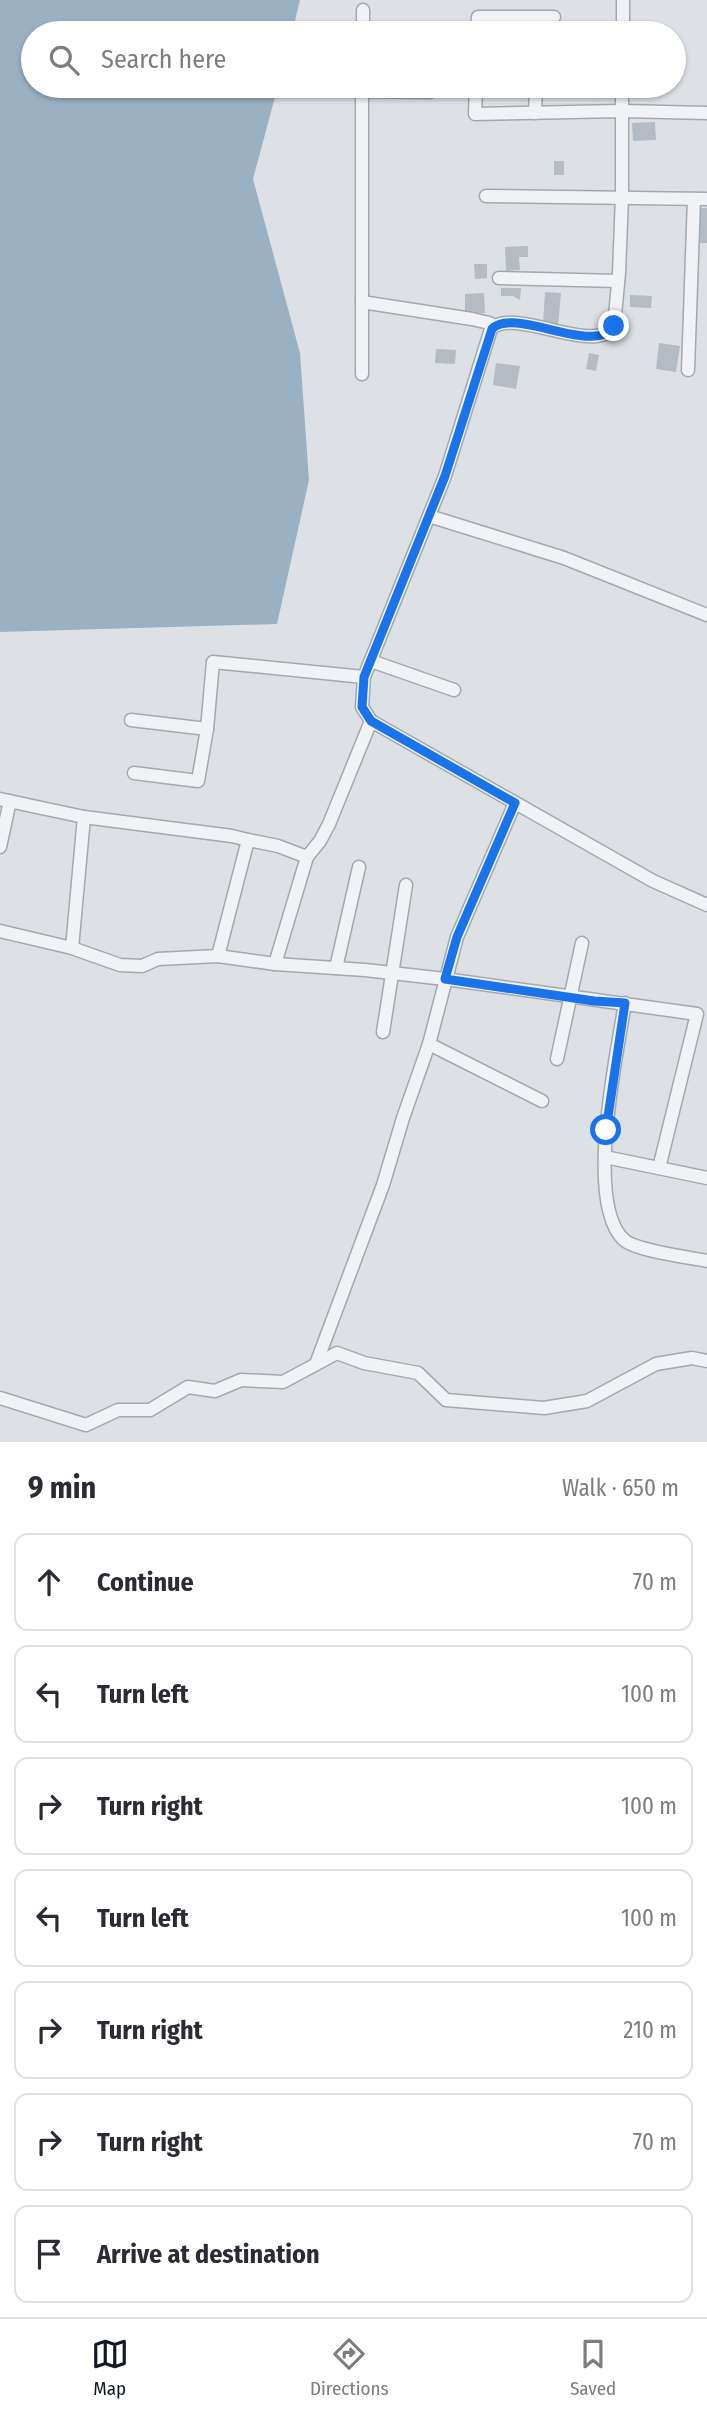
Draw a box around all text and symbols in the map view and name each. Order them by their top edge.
search box [21,21,686,98]
icon: search [45,41,83,79]
text: Search here [101,44,226,75]
route end [598,310,629,341]
route start [590,1114,621,1145]
text: 9 min [28,1470,96,1506]
text: Walk · 650 m [562,1474,679,1502]
icon: ahead [30,1563,68,1601]
text: Continue [97,1567,194,1598]
text: 70 m [633,1568,677,1596]
icon: left [30,1675,68,1713]
text: Turn left [97,1679,189,1710]
text: 100 m [621,1680,677,1708]
icon: right [30,1787,68,1825]
text: Turn right [97,1791,203,1822]
text: 100 m [621,1792,677,1820]
icon: left [30,1899,68,1937]
text: Turn left [97,1903,189,1934]
text: 100 m [621,1904,677,1932]
icon: right [30,2011,68,2049]
text: Turn right [97,2015,203,2046]
text: 210 m [623,2016,677,2044]
icon: right [30,2123,68,2161]
text: Turn right [97,2127,203,2158]
text: 70 m [633,2128,677,2156]
icon: arrive [30,2235,68,2273]
text: Arrive at destination [97,2239,320,2270]
tab: Map [91,2335,129,2400]
tab: Directions [310,2335,389,2400]
tab: Saved [570,2335,616,2400]

